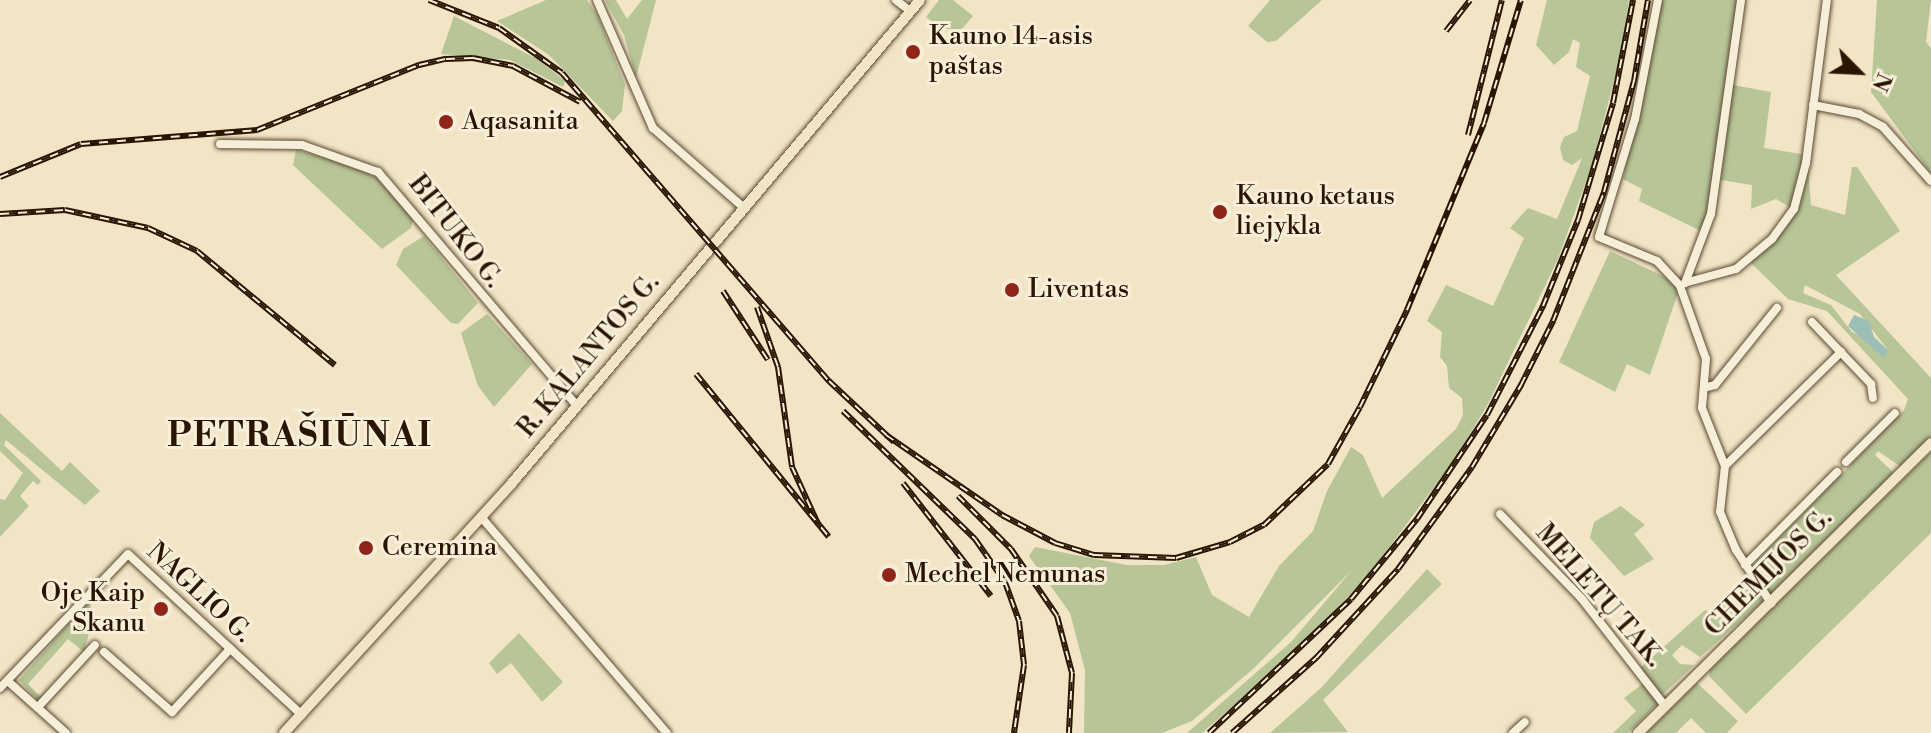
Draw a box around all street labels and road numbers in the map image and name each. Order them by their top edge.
street label: BITUKO G. [401,169,509,295]
street label: R. KALANTOS G. [511,268,667,444]
street label: CHEMIJOS G. [1699,503,1839,643]
street label: MELETŲ TAK. [1528,518,1670,674]
street label: NAGLIO G. [140,536,258,650]

